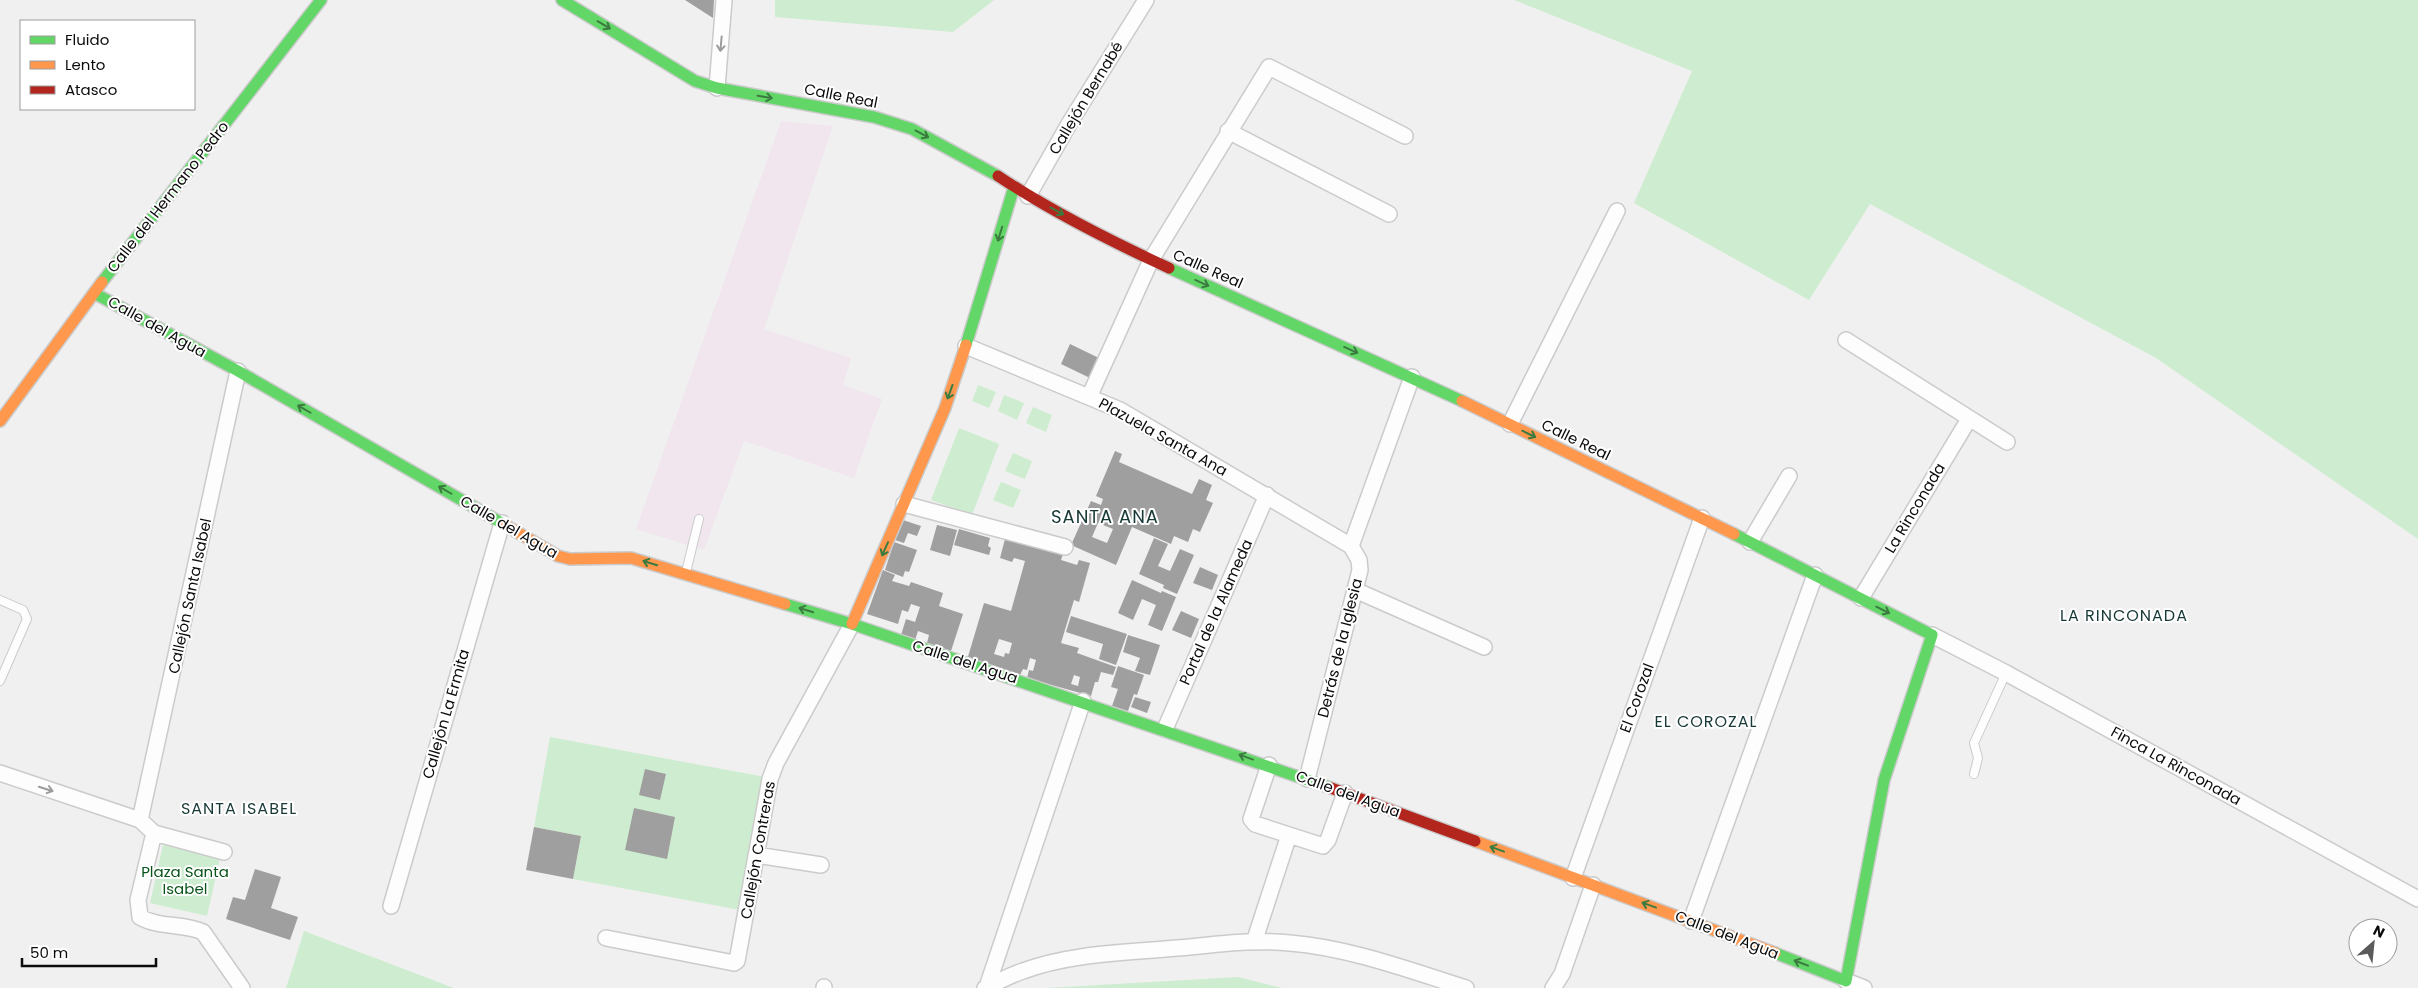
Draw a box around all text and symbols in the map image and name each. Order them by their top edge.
legend [20,20,195,110]
one-way arrow [596,21,610,31]
text: Fluido [65,29,109,50]
one-way arrow [716,36,726,52]
street label: Callejón Bernabé [1043,37,1128,158]
text: Lento [65,54,105,75]
street label: Calle Real [802,78,880,113]
text: Atasco [65,79,117,100]
one-way arrow [756,92,772,102]
street label: Calle del Hermano Pedro [102,117,233,277]
one-way arrow [915,129,930,139]
one-way arrow [1049,207,1064,216]
one-way arrow [995,226,1005,242]
street label: Calle Real [1170,244,1247,293]
one-way arrow [1194,279,1209,289]
street label: Calle del Agua [104,291,210,362]
one-way arrow [1343,346,1358,355]
one-way arrow [945,383,954,399]
street label: Plazuela Santa Ana [1095,392,1231,481]
one-way arrow [296,404,311,414]
street label: Calle Real [1538,414,1614,465]
one-way arrow [1522,429,1537,439]
street label: La Rinconada [1879,459,1950,557]
one-way arrow [438,484,452,494]
street label: Calle del Agua [457,490,562,563]
district label: SANTA ANA [1051,504,1159,529]
street label: Callejón Santa Isabel [163,516,216,675]
street label: Portal de la Alameda [1174,536,1257,688]
one-way arrow [879,541,889,556]
one-way arrow [642,558,658,568]
street label: Detrás de la Iglesia [1312,576,1367,720]
one-way arrow [798,604,814,614]
district label: LA RINCONADA [2060,604,2188,627]
one-way arrow [1875,606,1890,615]
street label: Calle del Agua [910,635,1020,688]
street label: Callejón La Ermita [417,647,474,781]
street label: El Corozal [1614,660,1659,735]
district label: EL COROZAL [1655,710,1757,733]
street label: Finca La Rinconada [2107,721,2245,810]
one-way arrow [1238,752,1254,761]
street label: Calle del Agua [1293,765,1403,822]
street label: Callejón Contreras [735,779,780,921]
one-way arrow [38,785,54,794]
district label: SANTA ISABEL [181,797,297,820]
one-way arrow [1489,844,1505,853]
park label: Plaza Santa Isabel [141,861,229,899]
one-way arrow [1642,900,1657,909]
street label: Calle del Agua [1672,905,1782,964]
north arrow [2348,918,2398,968]
text: N [2370,920,2388,943]
scale bar [22,936,156,968]
text: 50 m [30,942,68,963]
one-way arrow [1794,958,1809,967]

